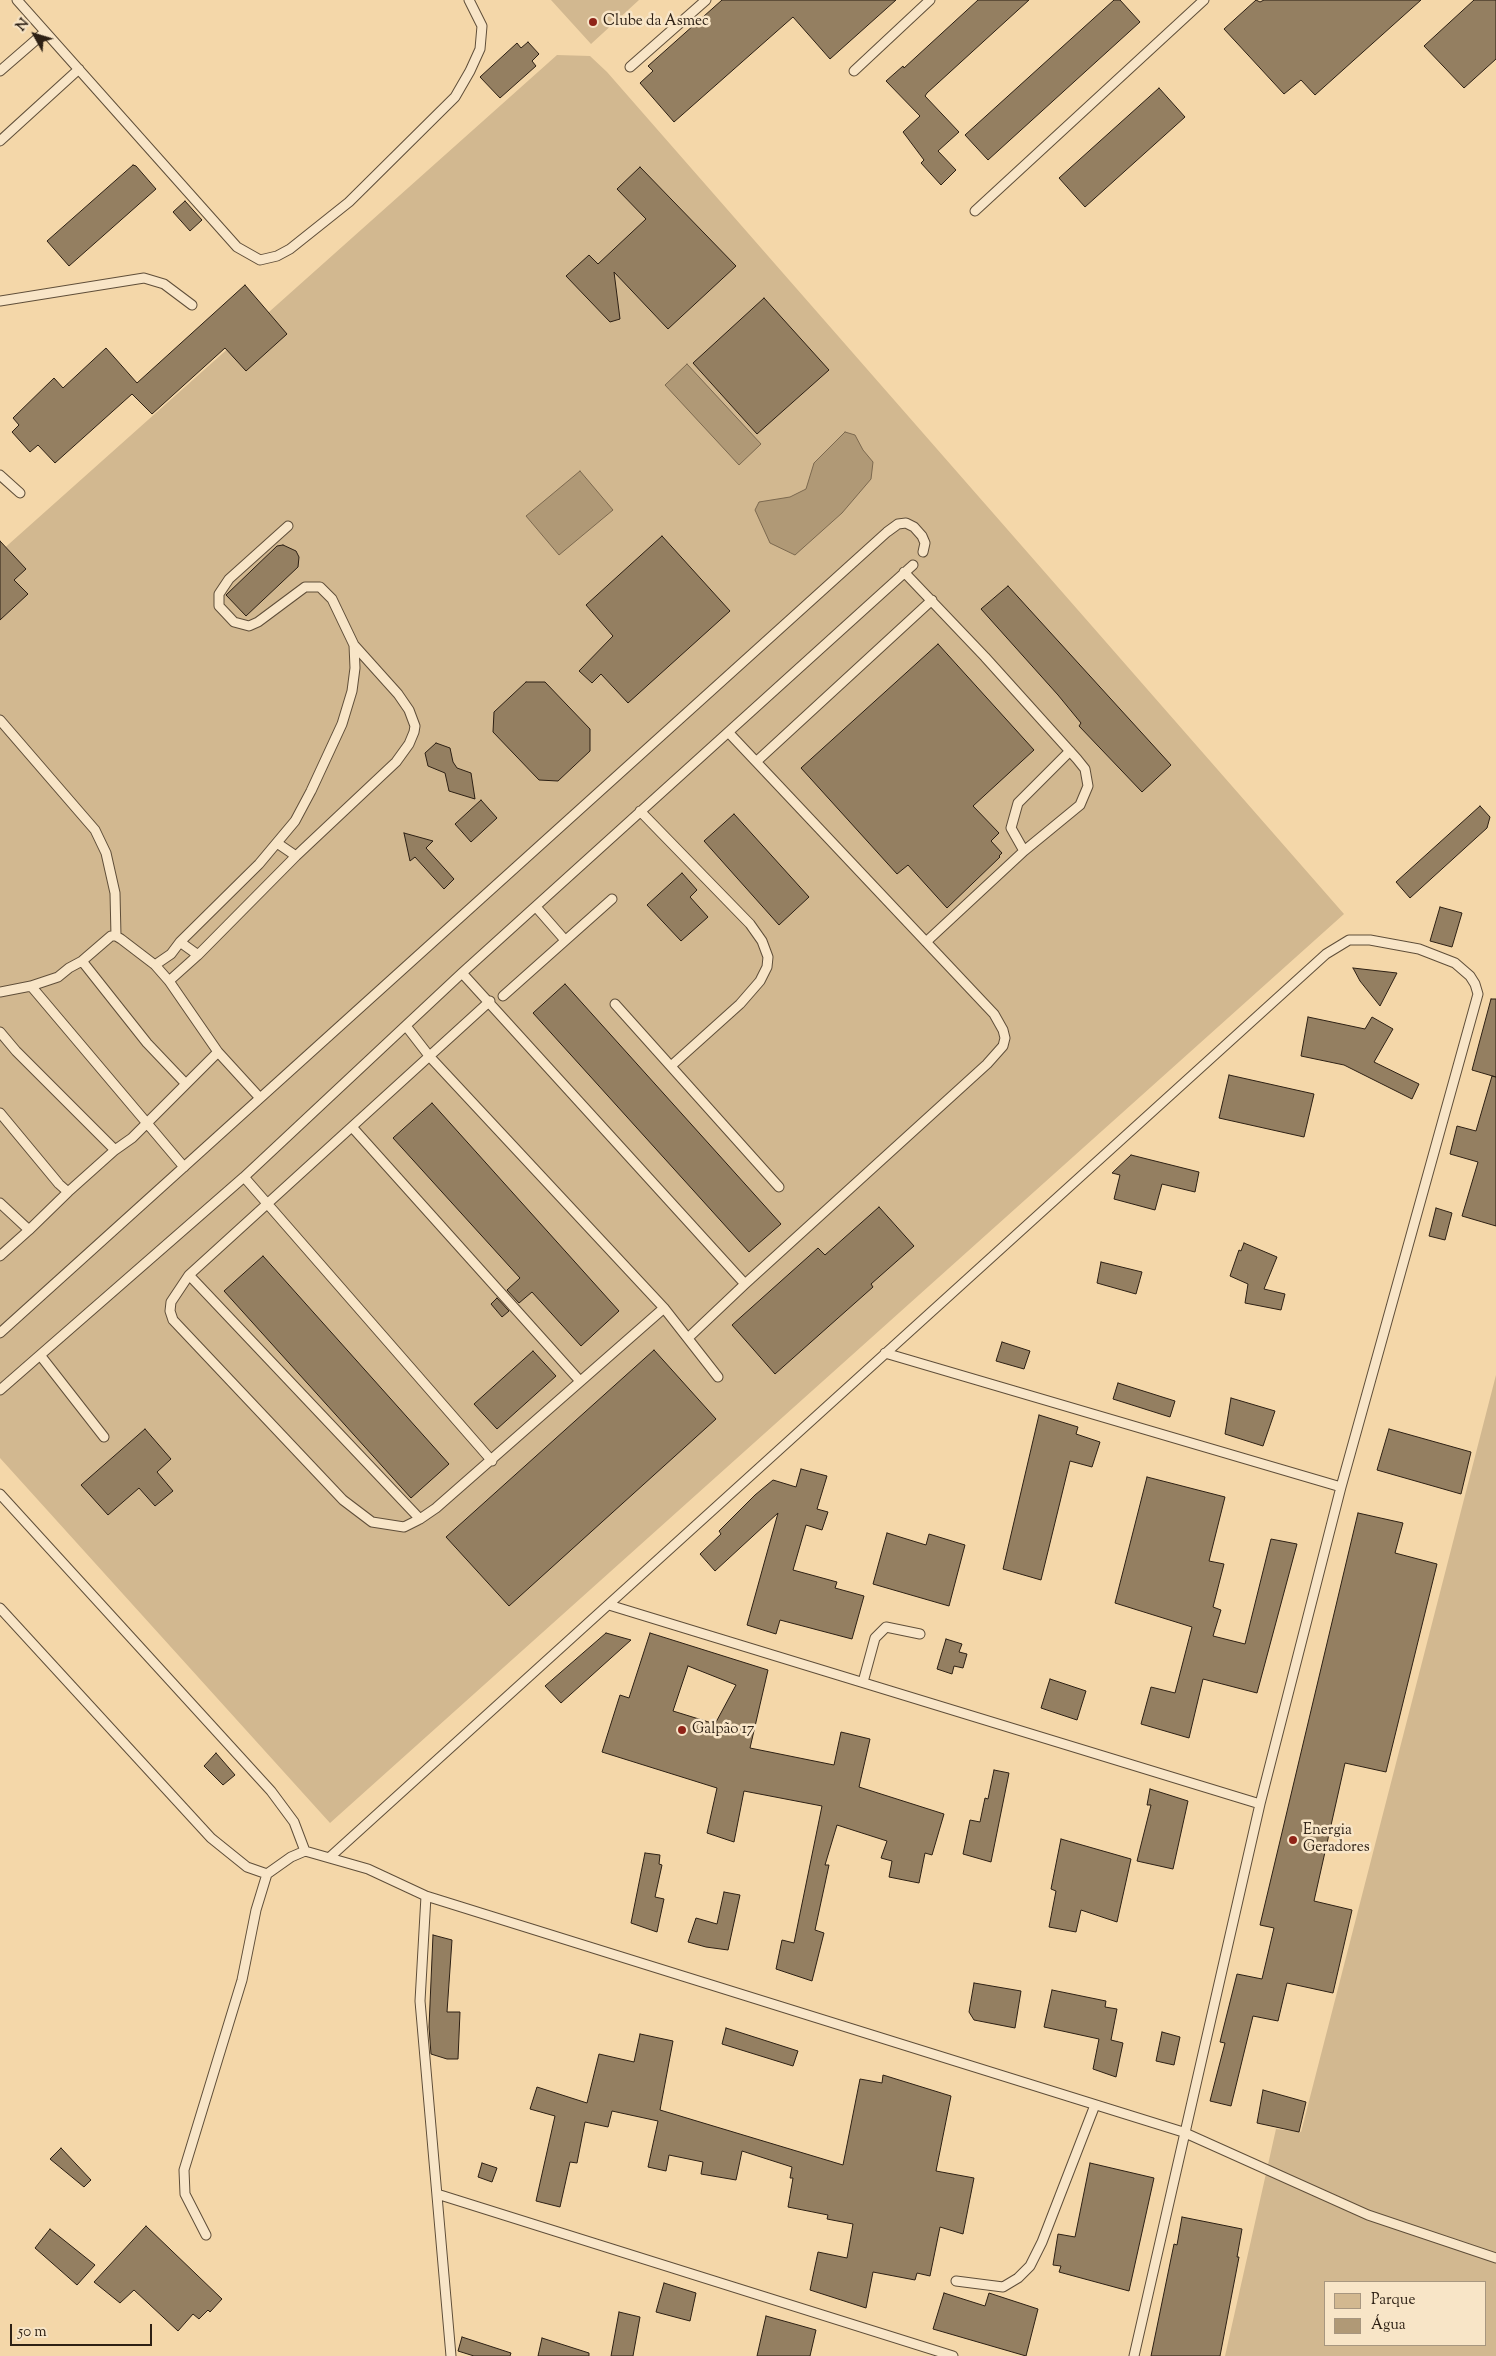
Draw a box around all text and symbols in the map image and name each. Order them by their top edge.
north arrow [10,10,60,60]
place label: Clube da Asmec [603,13,709,31]
text: N [12,15,35,36]
marker: Clube da Asmec [587,16,599,28]
place label: Galpão 17 [692,1721,754,1739]
marker: Galpão 17 [676,1724,688,1736]
place label: Energia Geradores [1303,1822,1370,1857]
marker: Energia Geradores [1287,1834,1299,1846]
legend [1324,2281,1486,2346]
text: Parque [1371,2290,1415,2311]
scale bar [12,2314,155,2346]
text: Água [1371,2315,1406,2336]
text: 50 m [18,2322,47,2343]

